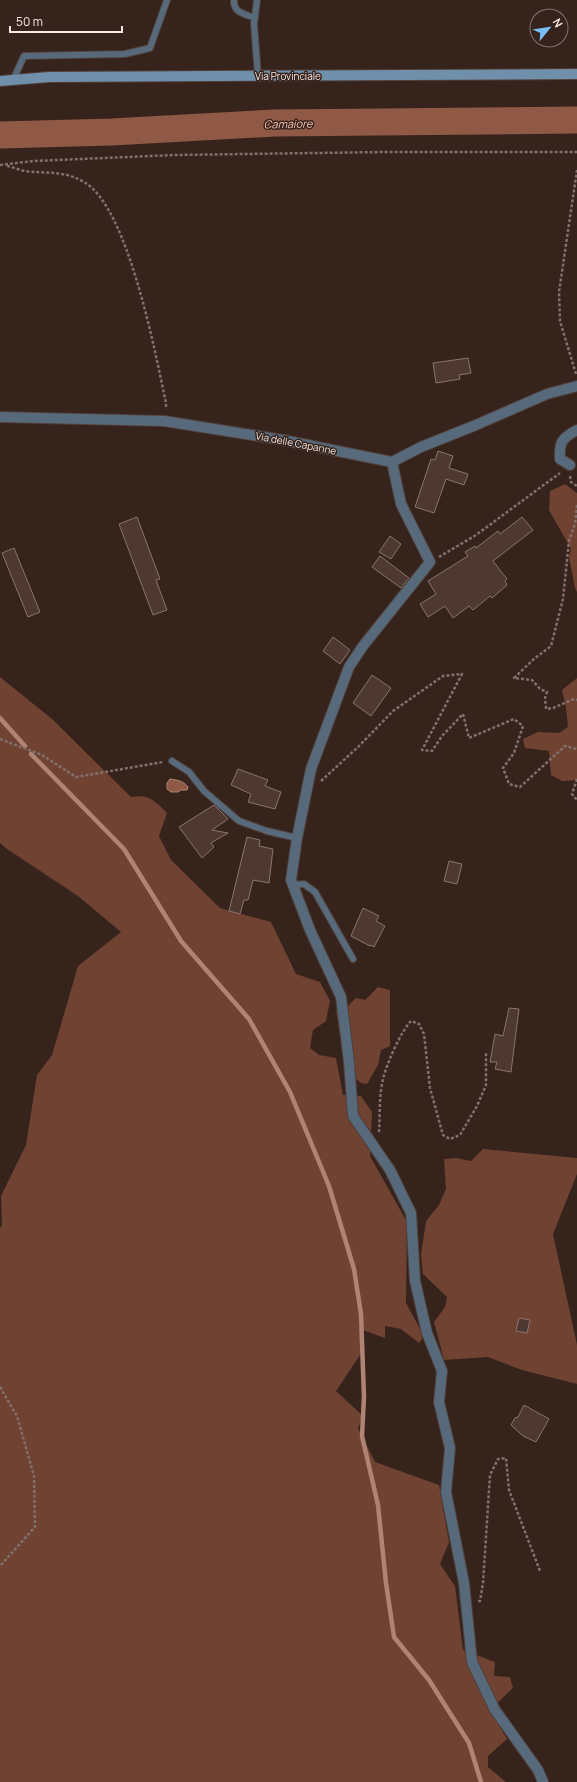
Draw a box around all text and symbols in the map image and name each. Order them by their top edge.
scale bar [10,8,122,34]
north arrow [529,8,569,48]
text: 50 m [16,13,43,30]
text: N [550,16,567,30]
street label: Via Provinciale [255,69,321,83]
water label: Camaiore [263,116,313,131]
street label: Via delle Capanne [254,428,338,458]

